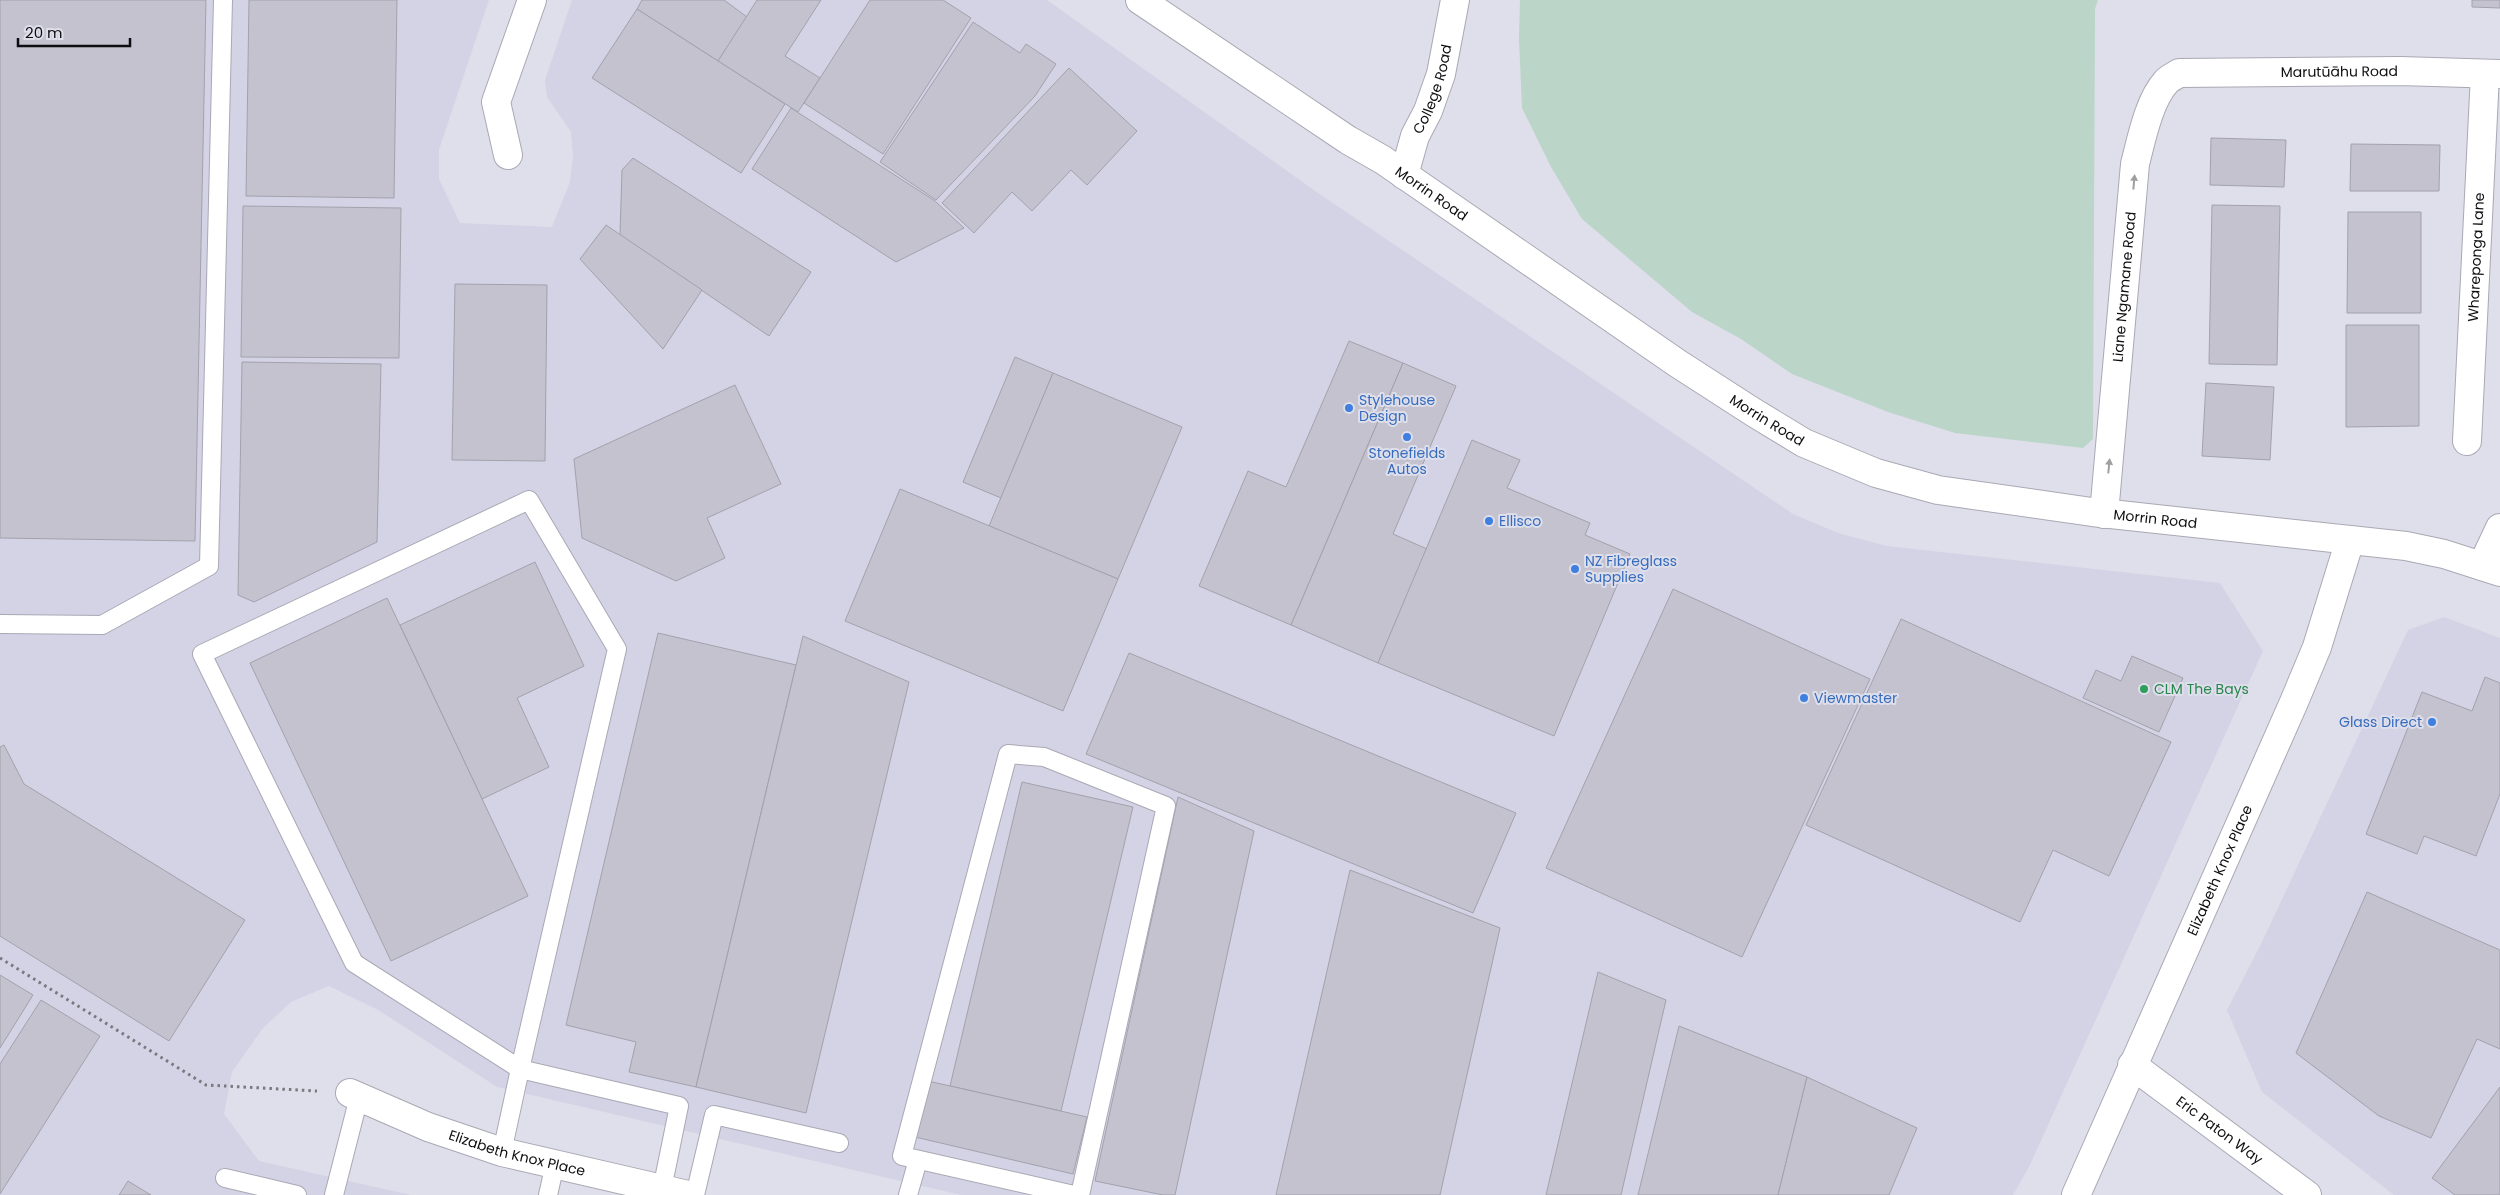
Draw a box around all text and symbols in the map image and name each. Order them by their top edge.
scale bar [18,15,130,47]
text: 20 m [25,22,63,43]
street label: College Road [1408,43,1456,137]
street label: Marutūāhu Road [2281,61,2398,82]
street label: Morrin Road [1391,161,1472,226]
one-way arrow [2130,173,2138,189]
street label: Whareponga Lane [2463,192,2489,322]
street label: Liane Ngamane Road [2107,211,2141,363]
place label: Stylehouse Design [1359,390,1436,426]
street label: Morrin Road [1726,390,1808,451]
marker: Stylehouse Design [1343,402,1355,414]
marker: Stonefields Autos [1401,431,1413,443]
place label: Stonefields Autos [1369,443,1445,479]
one-way arrow [2105,457,2113,473]
street label: Morrin Road [2112,504,2198,533]
place label: Ellisco [1499,511,1541,531]
marker: Ellisco [1483,515,1495,527]
place label: NZ Fibreglass Supplies [1585,551,1677,587]
marker: NZ Fibreglass Supplies [1569,563,1581,575]
place label: CLM The Bays [2154,679,2249,699]
marker: CLM The Bays [2138,683,2150,695]
place label: Viewmaster [1814,688,1897,708]
marker: Viewmaster [1798,692,1810,704]
place label: Glass Direct [2339,712,2422,732]
marker: Glass Direct [2426,716,2438,728]
street label: Elizabeth Knox Place [2182,802,2257,939]
street label: Eric Paton Way [2172,1091,2267,1169]
street label: Elizabeth Knox Place [446,1125,588,1181]

